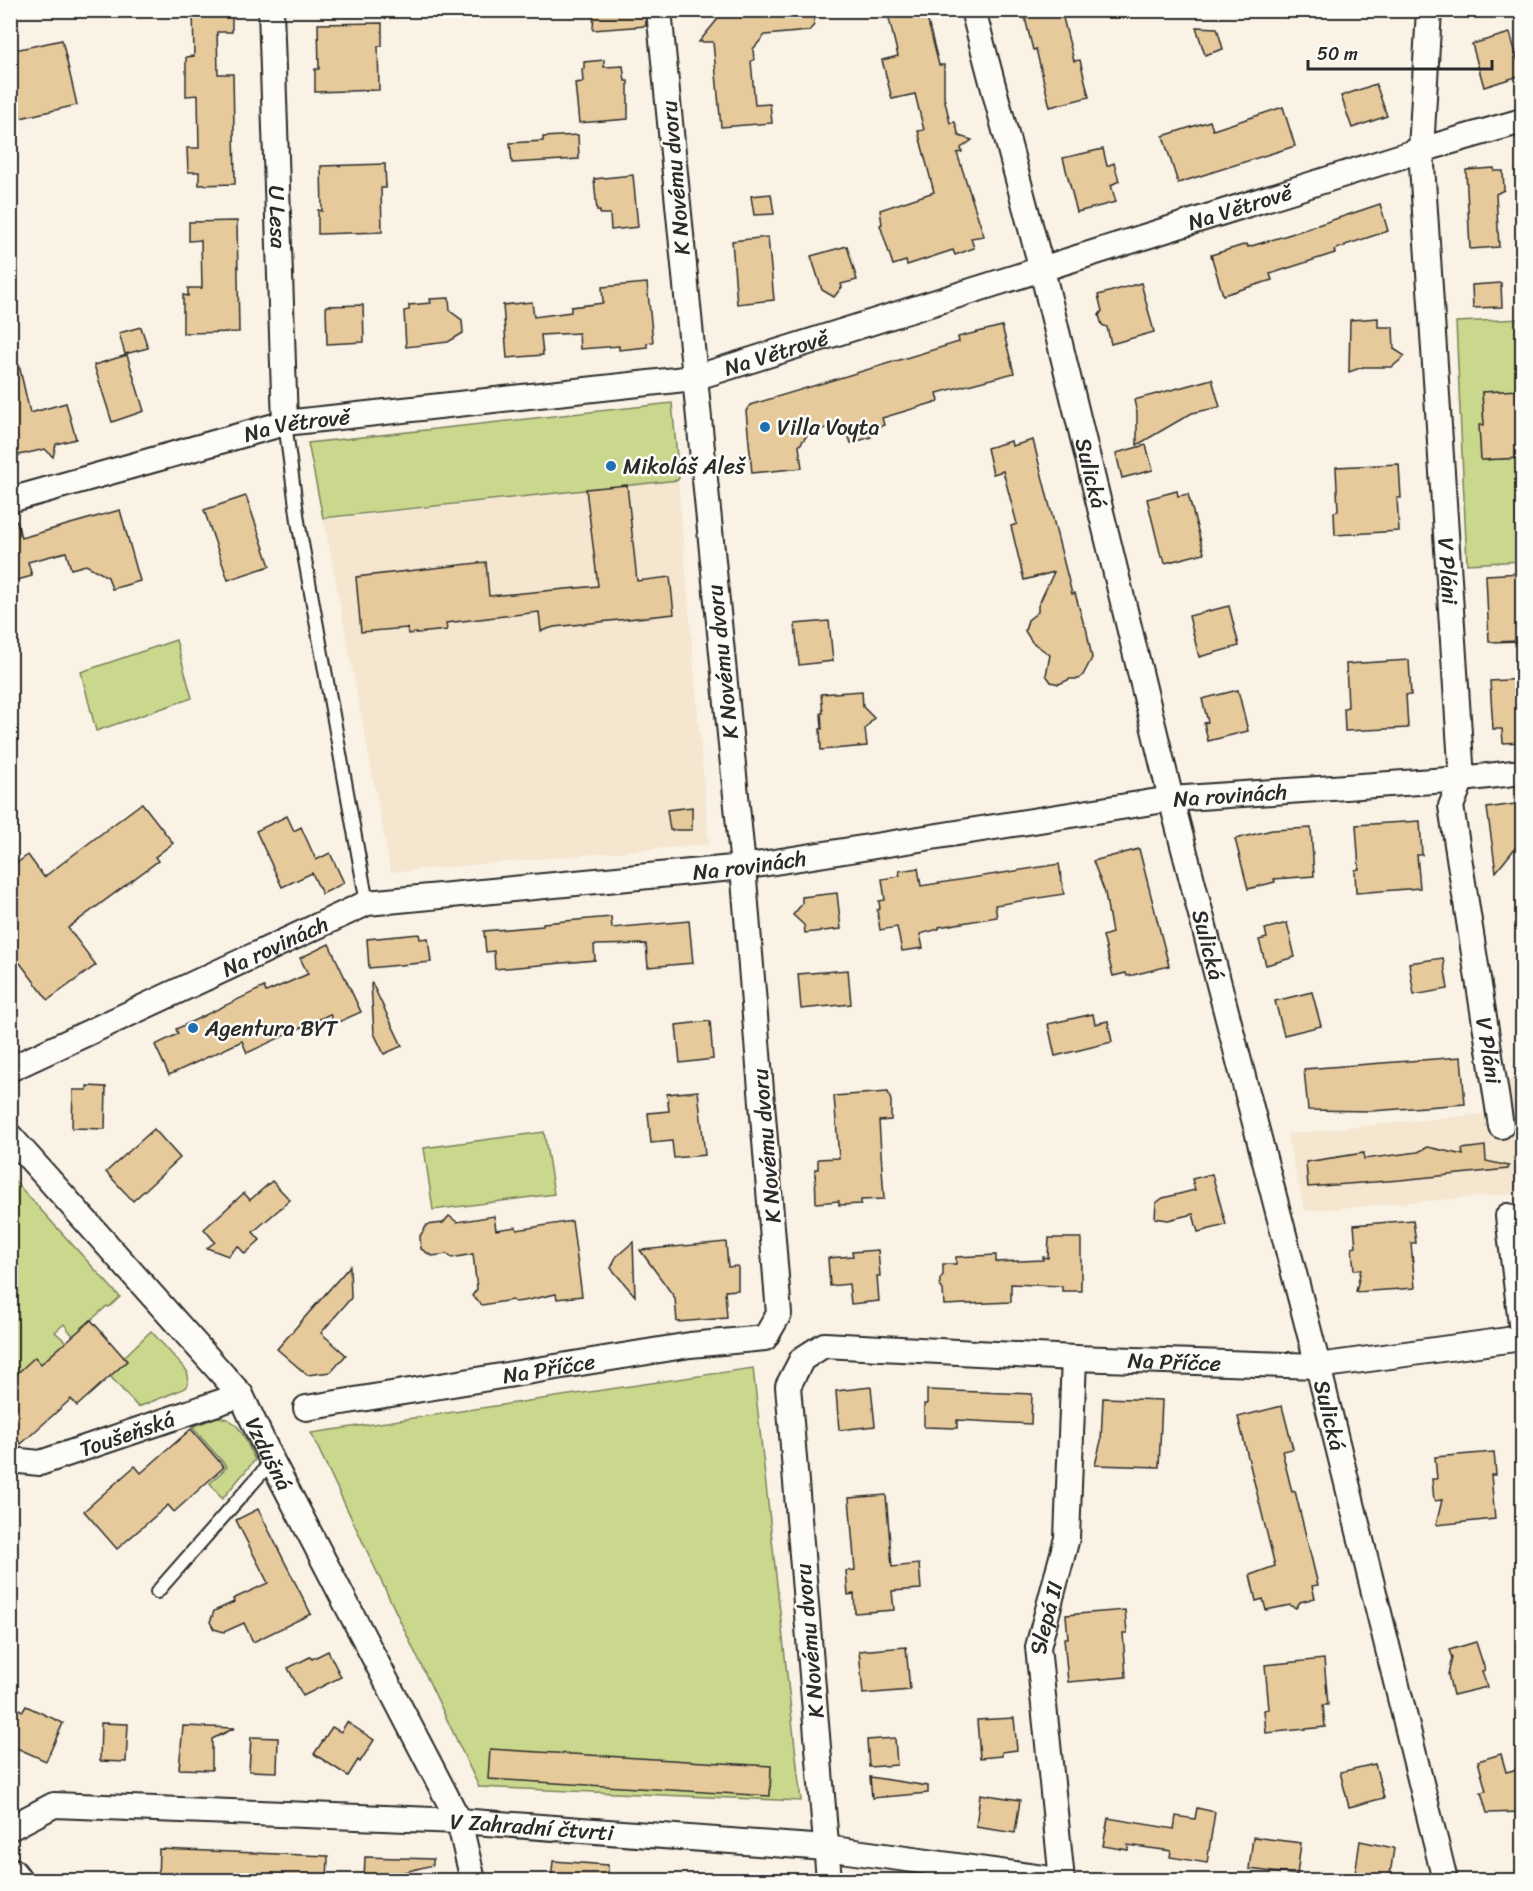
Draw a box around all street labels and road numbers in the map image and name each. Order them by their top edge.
street label: K Novému dvoru [649,99,702,257]
street label: Na Větrově [1183,172,1299,242]
street label: U Lesa [257,185,298,250]
street label: Na Větrově [719,318,835,387]
street label: Na Větrově [239,397,354,454]
street label: Sulická [1064,434,1118,513]
street label: V Pláni [1426,536,1470,607]
street label: K Novému dvoru [695,583,750,741]
street label: Na rovinách [1172,772,1288,819]
street label: Na rovinách [691,838,809,892]
street label: Na rovinách [215,905,335,988]
street label: Sulická [1180,905,1236,984]
street label: V Pláni [1464,1014,1513,1087]
street label: K Novému dvoru [740,1067,793,1225]
street label: Na Příčce [1127,1341,1222,1383]
street label: Na Příčce [500,1342,598,1395]
street label: Sulická [1302,1376,1357,1455]
street label: Toušeňská [74,1400,180,1468]
street label: Vzdušná [234,1410,303,1498]
street label: K Novému dvoru [783,1562,836,1720]
street label: Slepá II [1018,1577,1075,1657]
street label: V Zahradní čtvrti [449,1802,616,1852]

